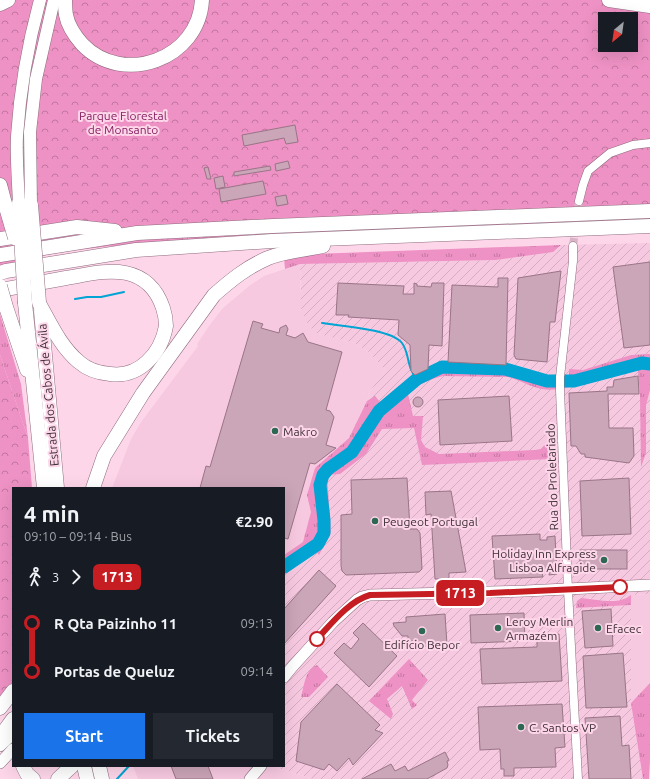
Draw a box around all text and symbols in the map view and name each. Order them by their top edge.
north arrow [598,12,638,52]
map controls [598,12,638,52]
park label: Parque Florestal de Monsanto [79,109,167,136]
street label: Estrada dos Cabos de Ávila [35,323,61,467]
street label: Rua do Proletariado [544,423,560,531]
place label: Makro [283,425,317,438]
marker: Makro [270,426,280,436]
text: 4 min [24,501,80,526]
text: €2.90 [235,513,273,530]
place label: Peugeot Portugal [383,515,478,528]
marker: Peugeot Portugal [370,516,380,526]
text: 09:10 – 09:14 · Bus [24,529,132,543]
place label: Holiday Inn Express Lisboa Alfragide [492,547,596,574]
marker: Holiday Inn Express Lisboa Alfragide [599,555,609,565]
icon: walk [24,566,46,588]
icon: forward [65,566,87,588]
text: 1713 [101,569,133,585]
text: 3 [52,570,59,584]
unlabelled marker [612,579,628,595]
line badge: 1713 [432,580,488,606]
text: 1713 [444,585,476,601]
text: R Qta Paizinho 11 [54,615,177,632]
place label: Leroy Merlin Armazém [506,615,573,642]
text: 09:13 [240,616,273,630]
place label: Efacec [606,622,642,635]
marker: Leroy Merlin Armazém [493,623,503,633]
marker: Efacec [593,623,603,633]
marker: Edifício Bepor [417,626,427,636]
unlabelled marker [309,631,325,647]
place label: Edifício Bepor [384,638,460,651]
text: Portas de Queluz [54,663,175,680]
text: 09:14 [240,664,273,678]
button: Start [24,713,145,759]
button: Tickets [153,713,273,759]
place label: C. Santos VP [529,721,596,734]
marker: C. Santos VP [516,722,526,732]

